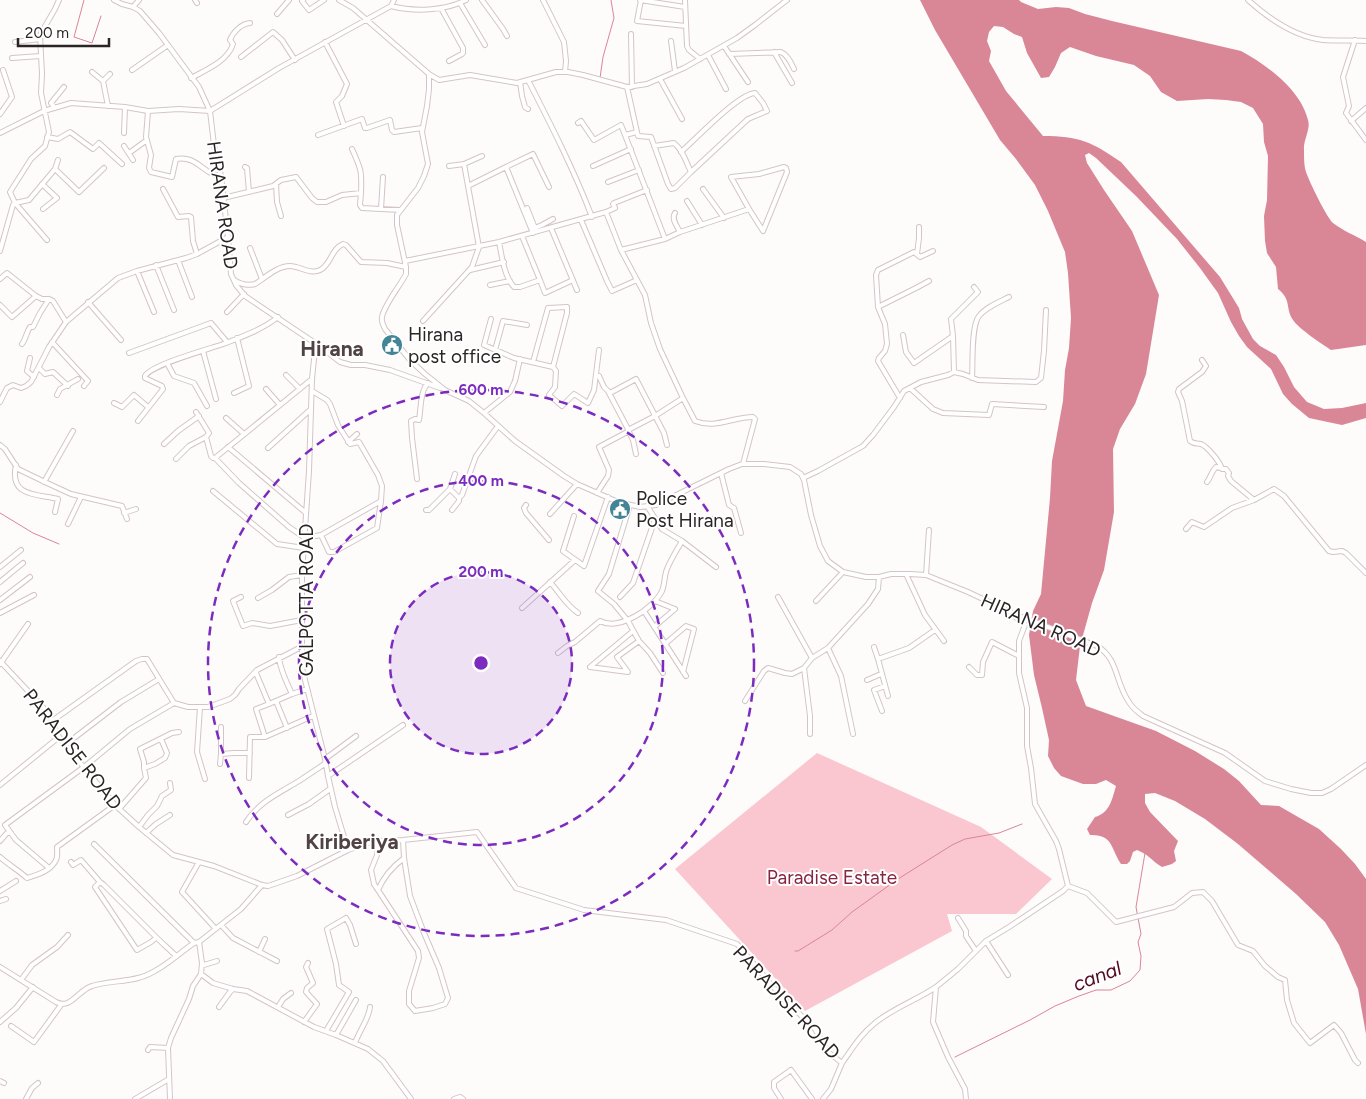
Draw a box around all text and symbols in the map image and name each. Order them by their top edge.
scale bar [18,15,109,47]
text: 200 m [25,24,69,42]
street label: HIRANA ROAD [202,140,243,271]
place label: Hirana post office [408,323,501,368]
public building icon: Hirana post office [380,333,404,357]
district label: Hirana [300,336,364,361]
text: 600 m [459,381,503,399]
text: 400 m [458,472,504,490]
place label: Police Post Hirana [636,487,734,532]
public building icon: Police Post Hirana [608,497,632,521]
street label: GALPOTTA ROAD [295,524,318,676]
text: 200 m [459,563,503,581]
street label: HIRANA ROAD [977,589,1104,662]
centre of rings [472,654,490,672]
street label: PARADISE ROAD [18,684,127,814]
district label: Kiriberiya [305,829,399,854]
park label: Paradise Estate [767,866,897,889]
street label: PARADISE ROAD [728,941,845,1064]
water label: canal [1069,956,1125,996]

